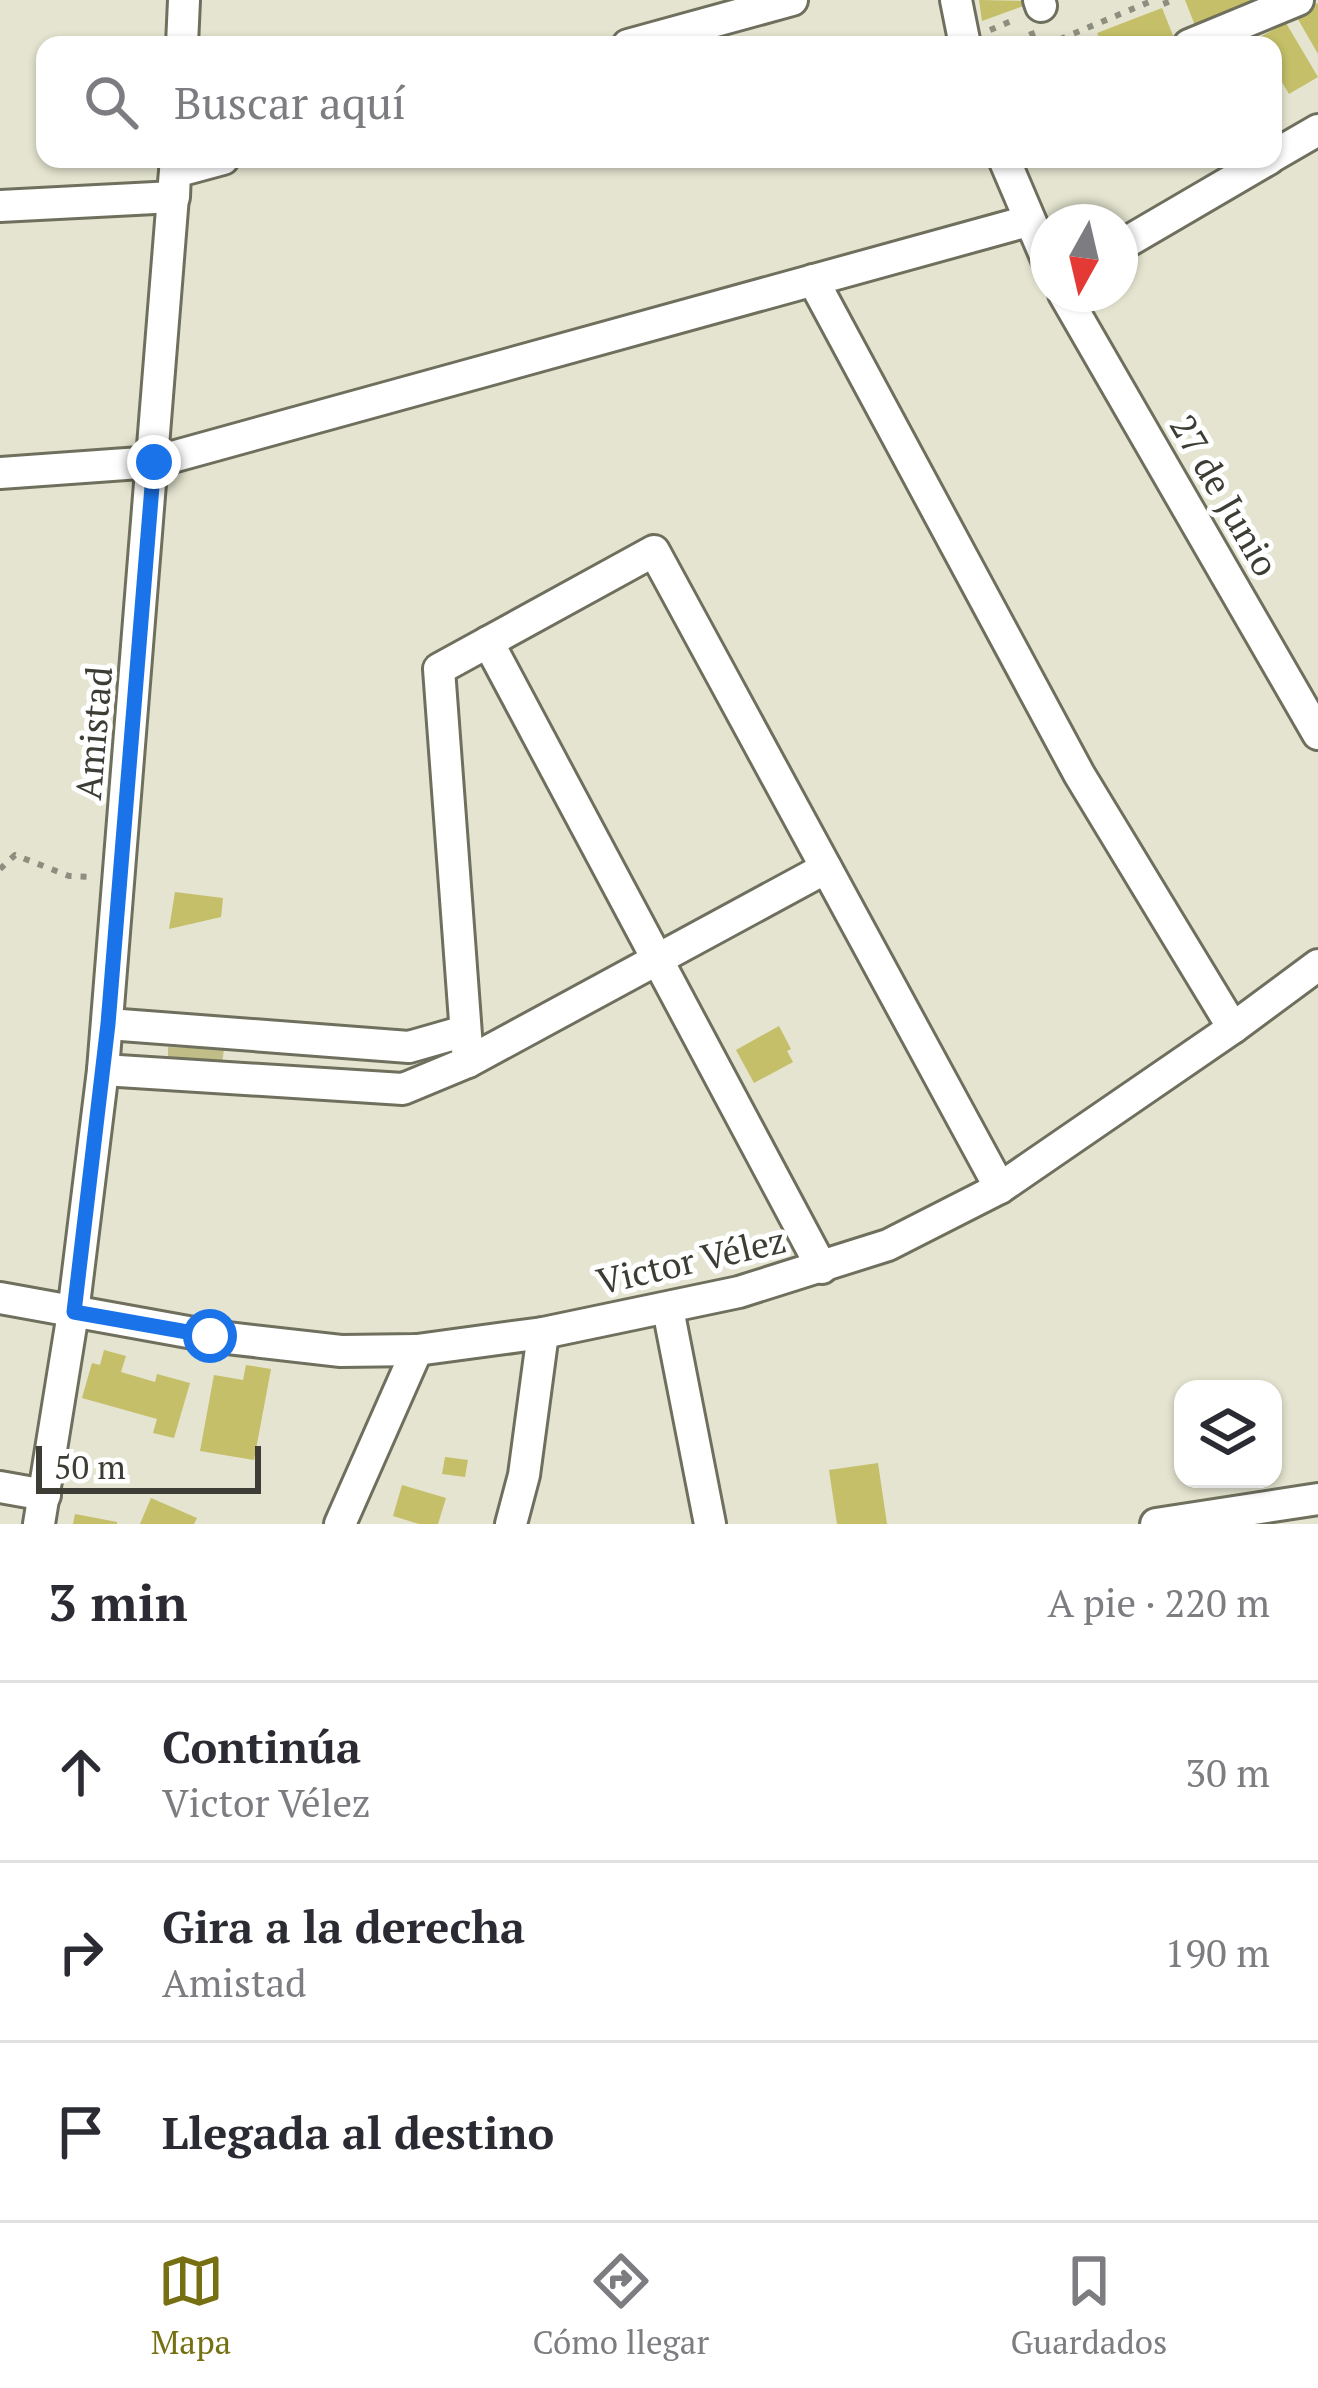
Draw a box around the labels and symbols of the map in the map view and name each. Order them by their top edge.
north arrow [1030,204,1138,312]
street label: 27 de Junio [1160,406,1290,584]
route end [127,435,181,489]
street label: Amistad [64,664,122,802]
street label: Victor Vélez [592,1215,790,1305]
route start [183,1309,237,1363]
scale bar [36,1440,261,1493]

